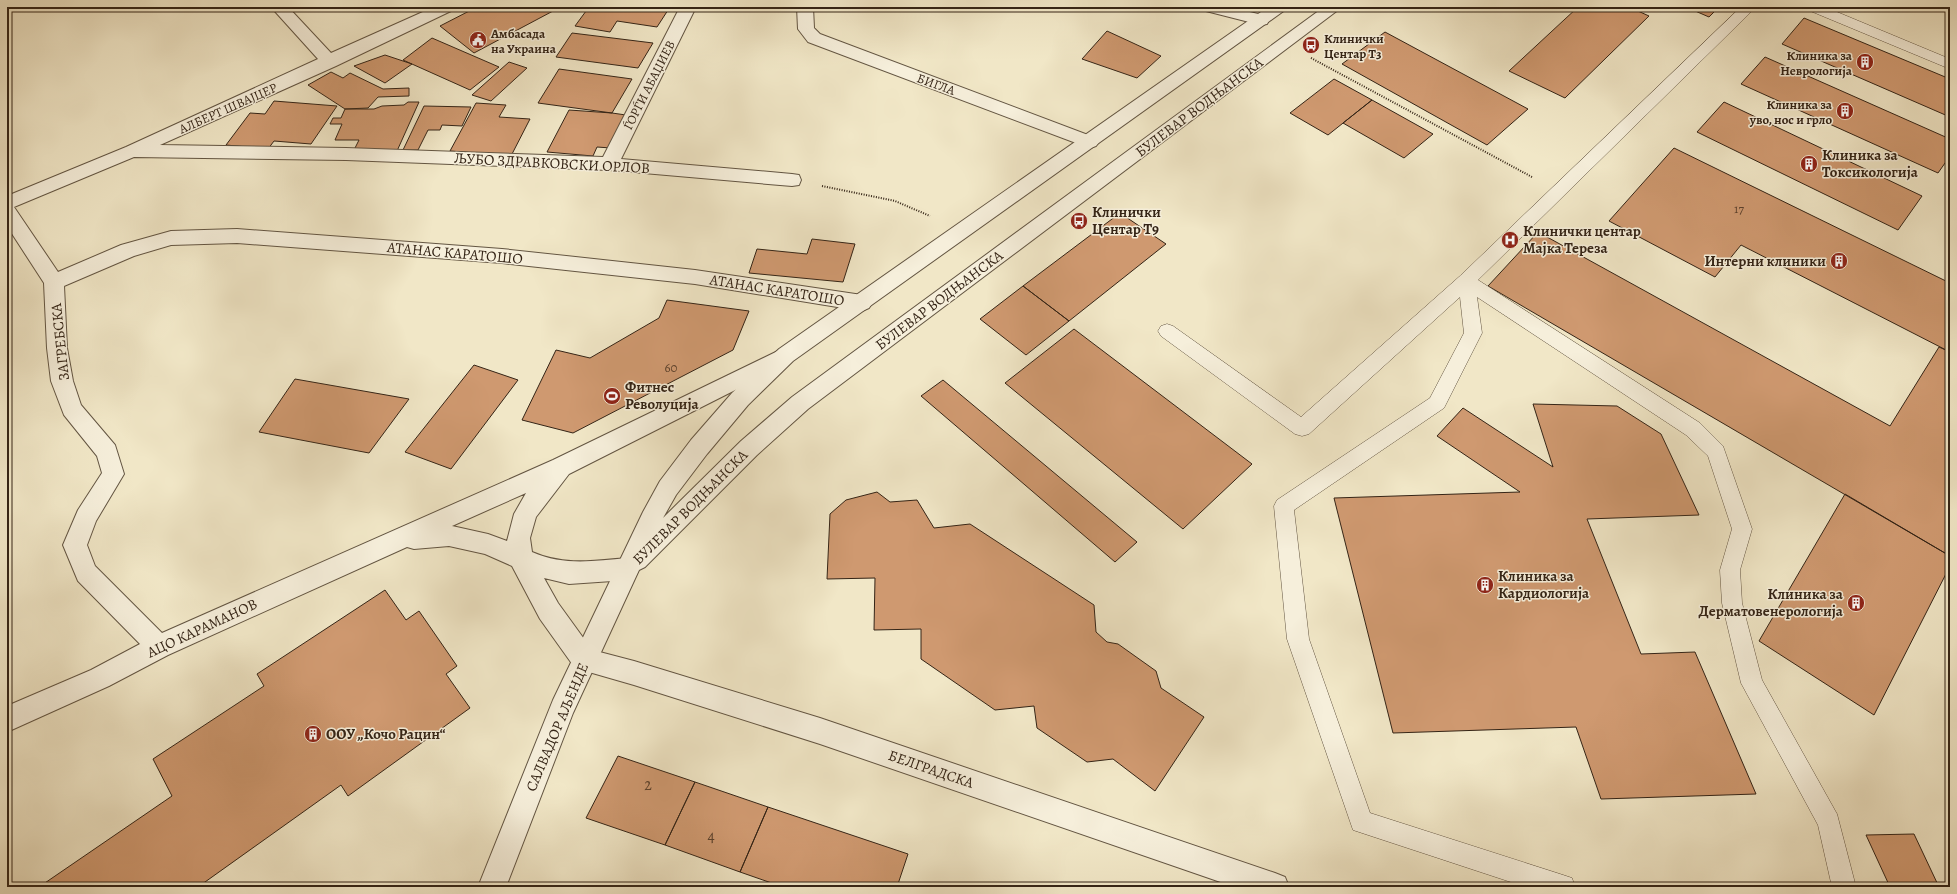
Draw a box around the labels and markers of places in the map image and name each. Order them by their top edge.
place label: Амбасада на Украина [490,25,557,57]
public building icon: Амбасада на Украина [468,30,488,50]
place label: Клинички Центар Т3 [1324,30,1384,62]
bus stop icon: Клинички Центар Т3 [1301,35,1321,55]
place label: Клиника за Неврологија [1780,47,1853,79]
building icon: Клиника за Неврологија [1855,52,1875,72]
place label: Клиника за уво, нос и грло [1749,96,1833,128]
building icon: Клиника за уво, нос и грло [1835,101,1855,121]
place label: Клиника за Токсикологија [1822,145,1919,182]
building icon: Клиника за Токсикологија [1799,154,1819,174]
place label: Клинички Центар Т9 [1092,202,1161,239]
bus stop icon: Клинички Центар Т9 [1069,211,1089,231]
place label: Клинички центар Мајка Тереза [1523,221,1641,258]
hospital icon: Клинички центар Мајка Тереза [1500,230,1520,250]
place label: Интерни клиники [1704,251,1826,271]
building icon: Интерни клиники [1829,251,1849,271]
place label: Фитнес Револуција [625,377,699,414]
sports icon: Фитнес Револуција [602,386,622,406]
place label: Клиника за Кардиологија [1498,566,1590,603]
building icon: Клиника за Кардиологија [1475,575,1495,595]
place label: Клиника за Дерматовенерологија [1698,584,1844,621]
building icon: Клиника за Дерматовенерологија [1846,593,1866,613]
building icon: ООУ „Кочо Рацин“ [303,724,323,744]
place label: ООУ „Кочо Рацин“ [326,724,446,744]

